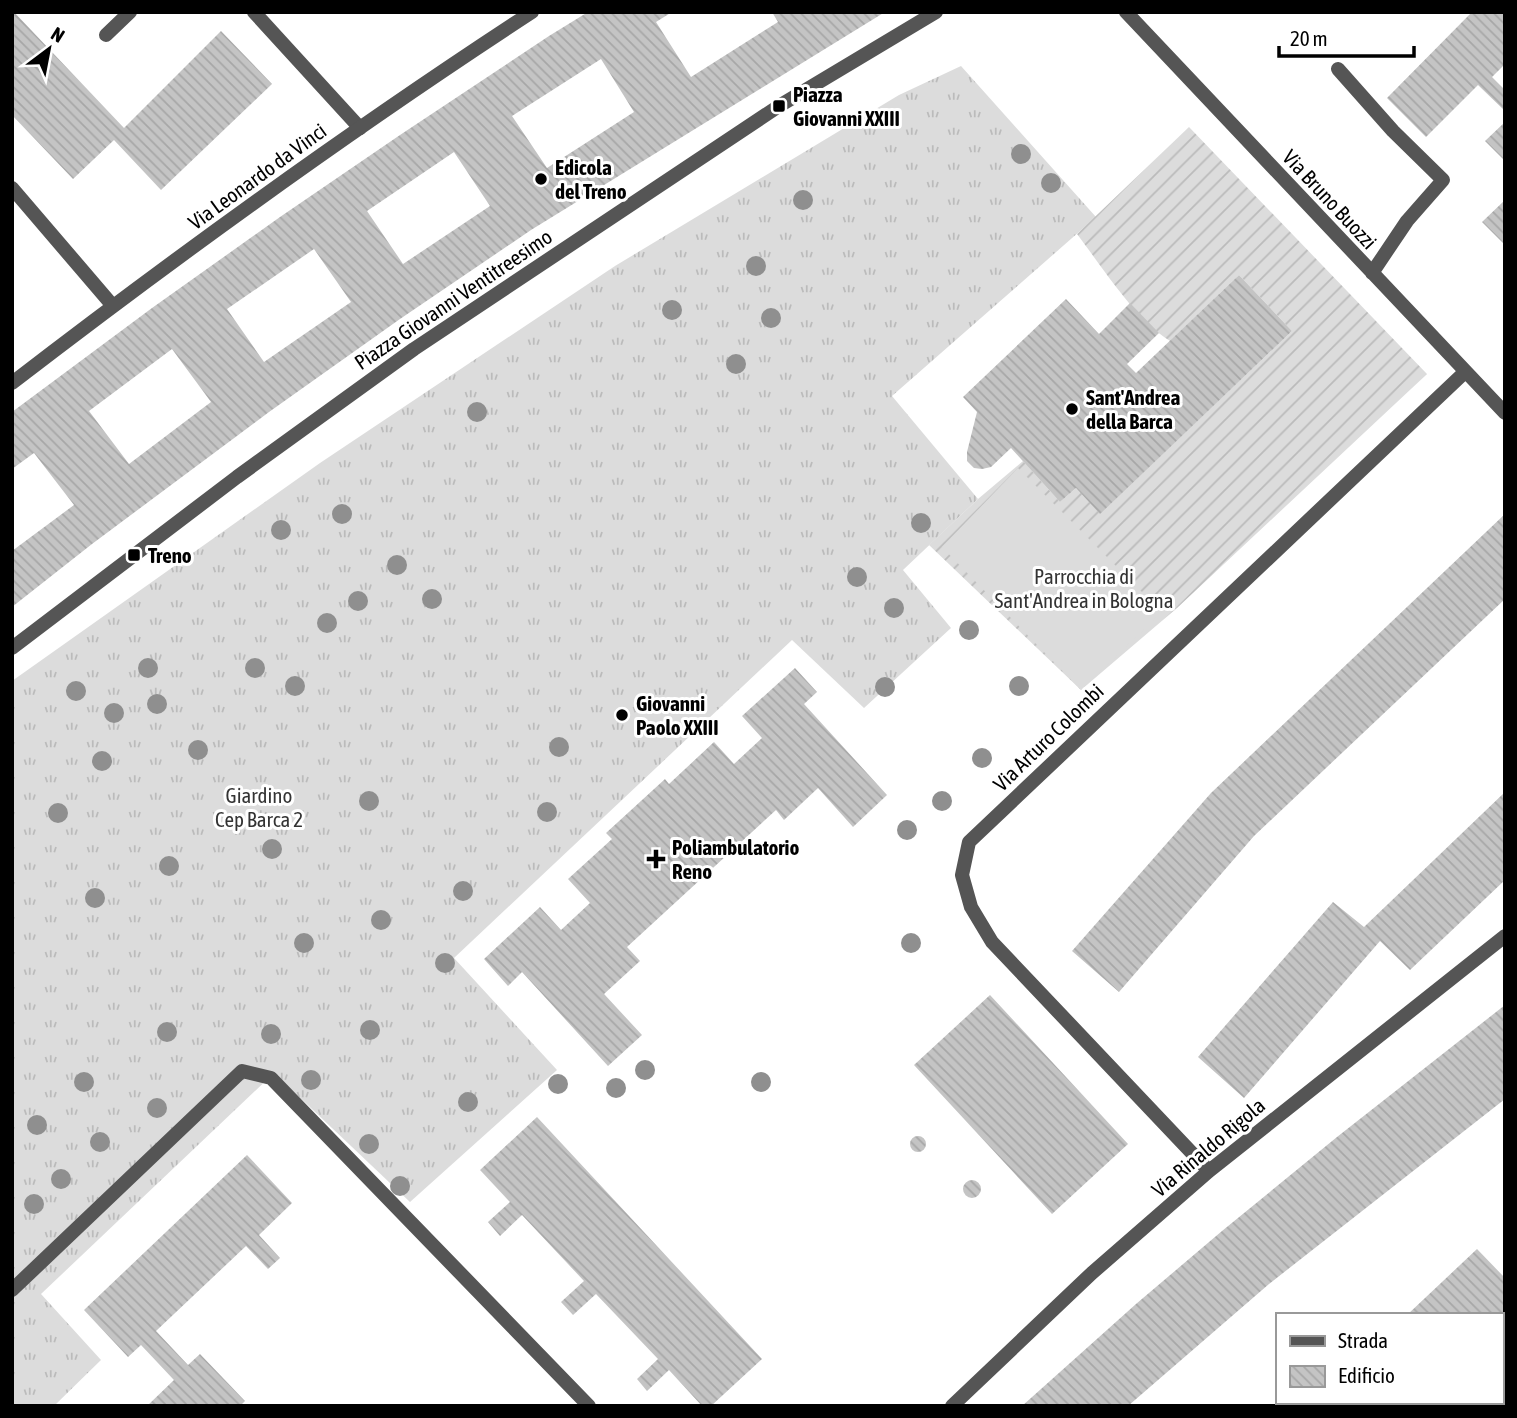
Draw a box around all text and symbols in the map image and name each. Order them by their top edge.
north arrow [14,14,84,84]
scale bar [1279,14,1414,58]
text: N [47,22,69,47]
text: 20 m [1290,26,1328,50]
place label: Piazza Giovanni XXIII [793,82,900,130]
marker: Piazza Giovanni XXIII [771,98,787,114]
street label: Via Leonardo da Vinci [183,118,331,234]
street label: Via Bruno Buozzi [1278,144,1382,254]
place label: Edicola del Treno [555,155,627,203]
marker: Edicola del Treno [533,171,549,187]
street label: Piazza Giovanni Ventitreesimo [350,224,556,374]
place label: Sant'Andrea della Barca [1086,385,1180,433]
marker: Sant'Andrea della Barca [1064,401,1080,417]
place label: Treno [148,543,192,567]
marker: Treno [126,547,142,563]
park label: Parrocchia di Sant'Andrea in Bologna [995,564,1173,612]
street label: Via Arturo Colombi [988,678,1108,796]
place label: Giovanni Paolo XXIII [636,691,719,739]
marker: Giovanni Paolo XXIII [614,707,630,723]
park label: Giardino Cep Barca 2 [215,783,303,831]
place label: Poliambulatorio Reno [672,835,799,883]
marker: Poliambulatorio Reno [646,849,666,869]
street label: Via Rinaldo Rigola [1147,1093,1269,1201]
legend [1276,1313,1503,1404]
text: Strada [1338,1328,1388,1352]
text: Edificio [1338,1363,1395,1387]

